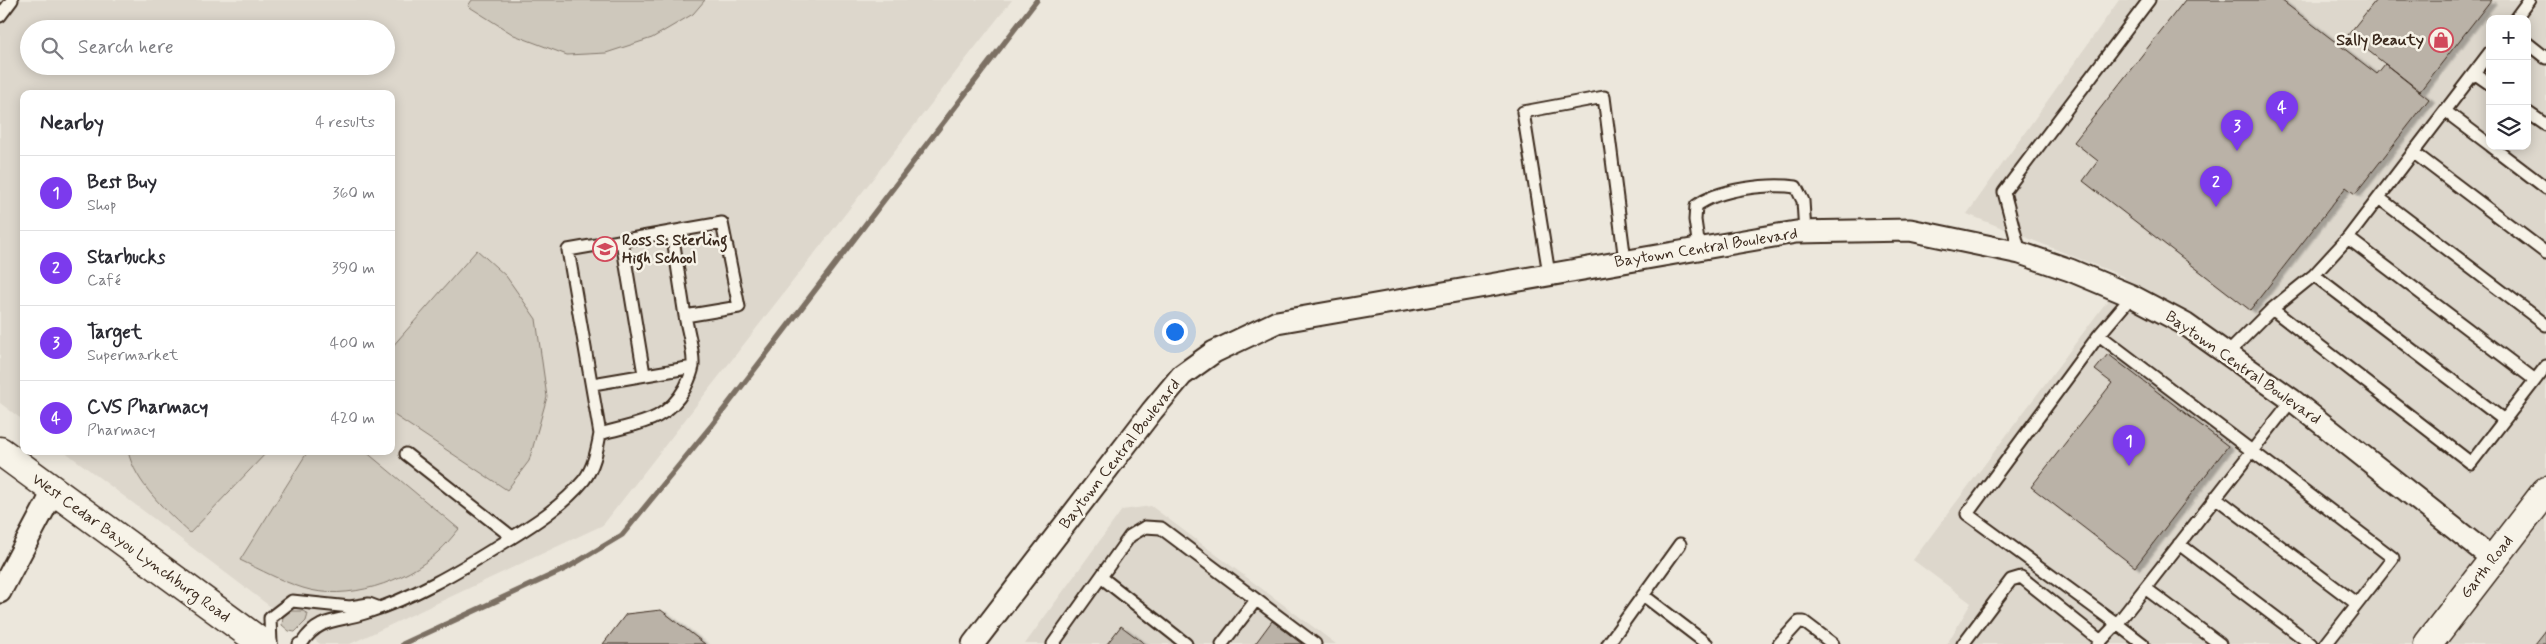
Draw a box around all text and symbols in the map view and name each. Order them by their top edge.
map controls [2486,15,2531,150]
button: + [2486,15,2531,60]
search box [20,20,395,75]
shop icon: Sally Beauty [2428,27,2454,53]
place label: Sally Beauty [2336,30,2424,51]
icon: search [38,34,66,62]
text: Search here [78,35,174,60]
button: − [2486,60,2531,105]
pin: 4 [2266,91,2298,132]
button: layers [2486,105,2531,150]
text: Nearby [40,109,104,137]
pin: 3 [2221,110,2253,151]
text: 4 results [315,112,375,133]
pin: 2 [2200,166,2232,207]
text: Best Buy [87,170,157,195]
text: 1 [52,183,60,204]
text: 360 m [332,183,375,204]
text: Shop [87,195,116,216]
street label: Baytown Central Boulevard [1613,223,1799,273]
place label: Ross S. Sterling High School [622,230,728,271]
school or university icon: Ross S. Sterling High School [592,236,618,262]
text: Starbucks [87,245,165,270]
text: 2 [52,258,60,279]
text: 390 m [332,258,375,279]
text: Café [87,270,121,291]
street label: Baytown Central Boulevard [2161,306,2325,430]
your location [1162,319,1188,345]
text: Target [87,320,142,345]
text: 3 [52,333,60,354]
text: 400 m [330,333,375,354]
text: Supermarket [87,345,178,366]
street label: Baytown Central Boulevard [1055,375,1185,533]
text: CVS Pharmacy [87,395,208,420]
text: 4 [51,408,61,429]
text: 420 m [331,408,375,429]
text: Pharmacy [87,420,155,441]
pin: 1 [2113,425,2145,466]
street label: West Cedar Bayou Lynchburg Road [27,469,235,628]
street label: Garth Road [2456,531,2518,603]

